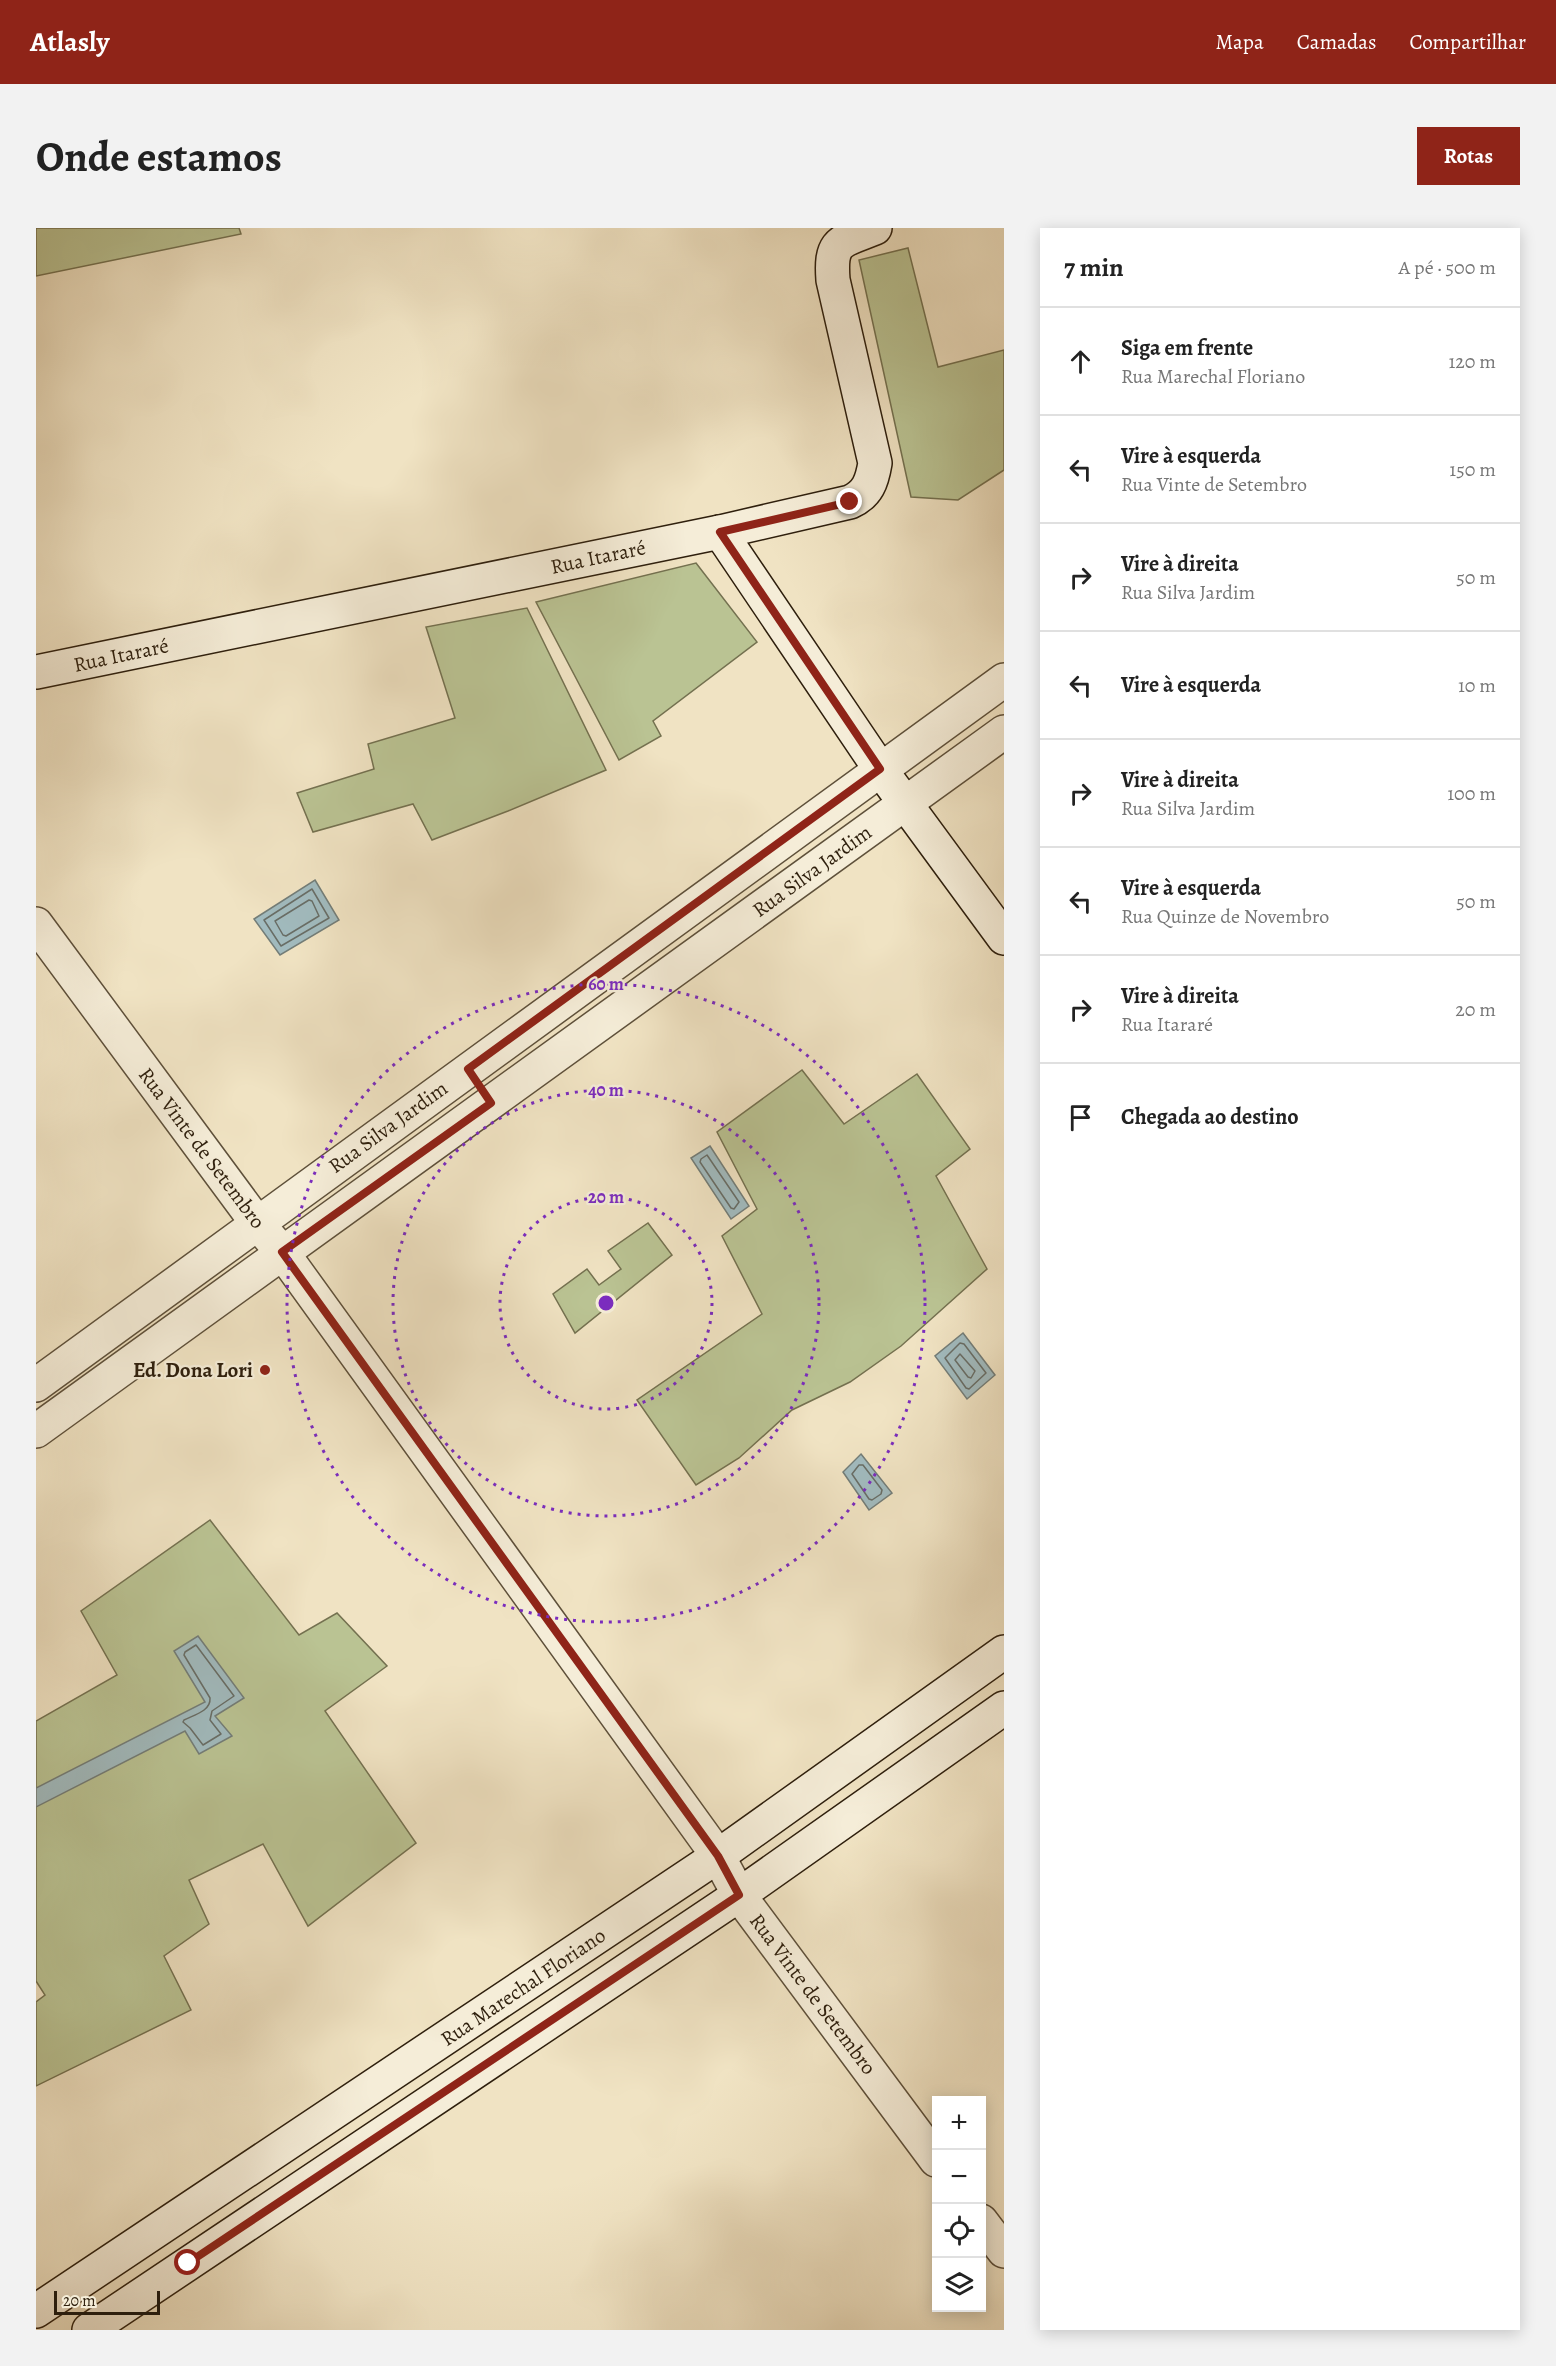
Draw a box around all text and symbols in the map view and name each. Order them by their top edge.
text: Atlasly [30,23,109,61]
text: Mapa [1215,28,1264,56]
text: Camadas [1297,28,1376,56]
text: Compartilhar [1409,28,1526,56]
button: Rotas [1417,127,1520,185]
text: Onde estamos [36,128,282,185]
text: 7 min [1064,250,1124,285]
text: A pé · 500 m [1398,254,1496,281]
text: Siga em frente [1121,333,1253,363]
icon: ahead [1064,345,1097,378]
text: 120 m [1448,348,1496,375]
text: Rua Marechal Floriano [1121,363,1305,390]
text: Vire à esquerda [1121,441,1261,471]
icon: left [1064,453,1097,486]
text: 150 m [1449,456,1496,483]
text: Rua Vinte de Setembro [1121,471,1307,498]
route end [836,488,862,514]
street label: Rua Itararé [548,533,648,581]
text: Vire à direita [1121,549,1239,579]
icon: right [1064,561,1097,594]
text: 50 m [1456,564,1496,591]
text: Rua Silva Jardim [1121,579,1255,606]
street label: Rua Itararé [71,631,171,679]
icon: left [1064,669,1097,702]
text: Vire à esquerda [1121,670,1261,700]
text: 10 m [1458,672,1496,699]
text: Vire à direita [1121,765,1239,795]
icon: right [1064,777,1097,810]
text: 100 m [1447,780,1496,807]
text: Rua Silva Jardim [1121,795,1255,822]
street label: Rua Silva Jardim [747,818,877,924]
text: Vire à esquerda [1121,873,1261,903]
icon: left [1064,885,1097,918]
text: 50 m [1456,888,1496,915]
text: Rua Quinze de Novembro [1121,903,1329,930]
text: 60 m [588,972,624,996]
text: Vire à direita [1121,981,1239,1011]
icon: right [1064,993,1097,1026]
text: 20 m [1455,996,1496,1023]
text: Rua Itararé [1121,1011,1213,1038]
street label: Rua Vinte de Setembro [132,1062,272,1234]
street label: Rua Silva Jardim [323,1074,453,1180]
text: 40 m [588,1078,624,1102]
icon: arrive [1064,1101,1097,1134]
text: Chegada ao destino [1121,1102,1299,1132]
text: 20 m [588,1185,624,1209]
centre of rings [596,1293,616,1313]
place label: Ed. Dona Lori [133,1356,253,1384]
marker: Ed. Dona Lori [258,1363,272,1377]
street label: Rua Vinte de Setembro [743,1908,883,2080]
street label: Rua Marechal Floriano [435,1921,611,2053]
map controls [932,2096,986,2312]
button: + [932,2096,986,2150]
button: − [932,2150,986,2204]
button: locate [932,2204,986,2258]
route start [174,2249,200,2275]
button: layers [932,2258,986,2312]
scale bar [54,2288,160,2316]
text: 20 m [63,2290,96,2312]

